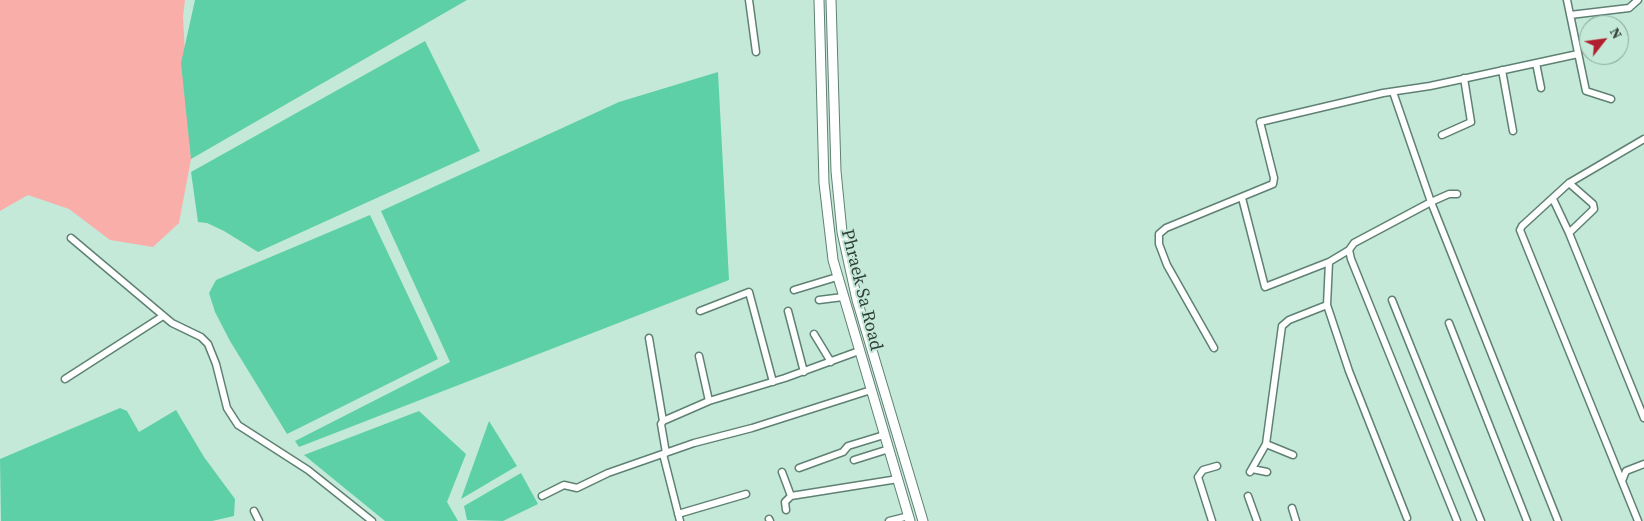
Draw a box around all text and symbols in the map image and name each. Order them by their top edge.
north arrow [1579,15,1629,65]
text: N [1605,24,1627,42]
street label: Phraek Sa Road [835,227,887,353]

